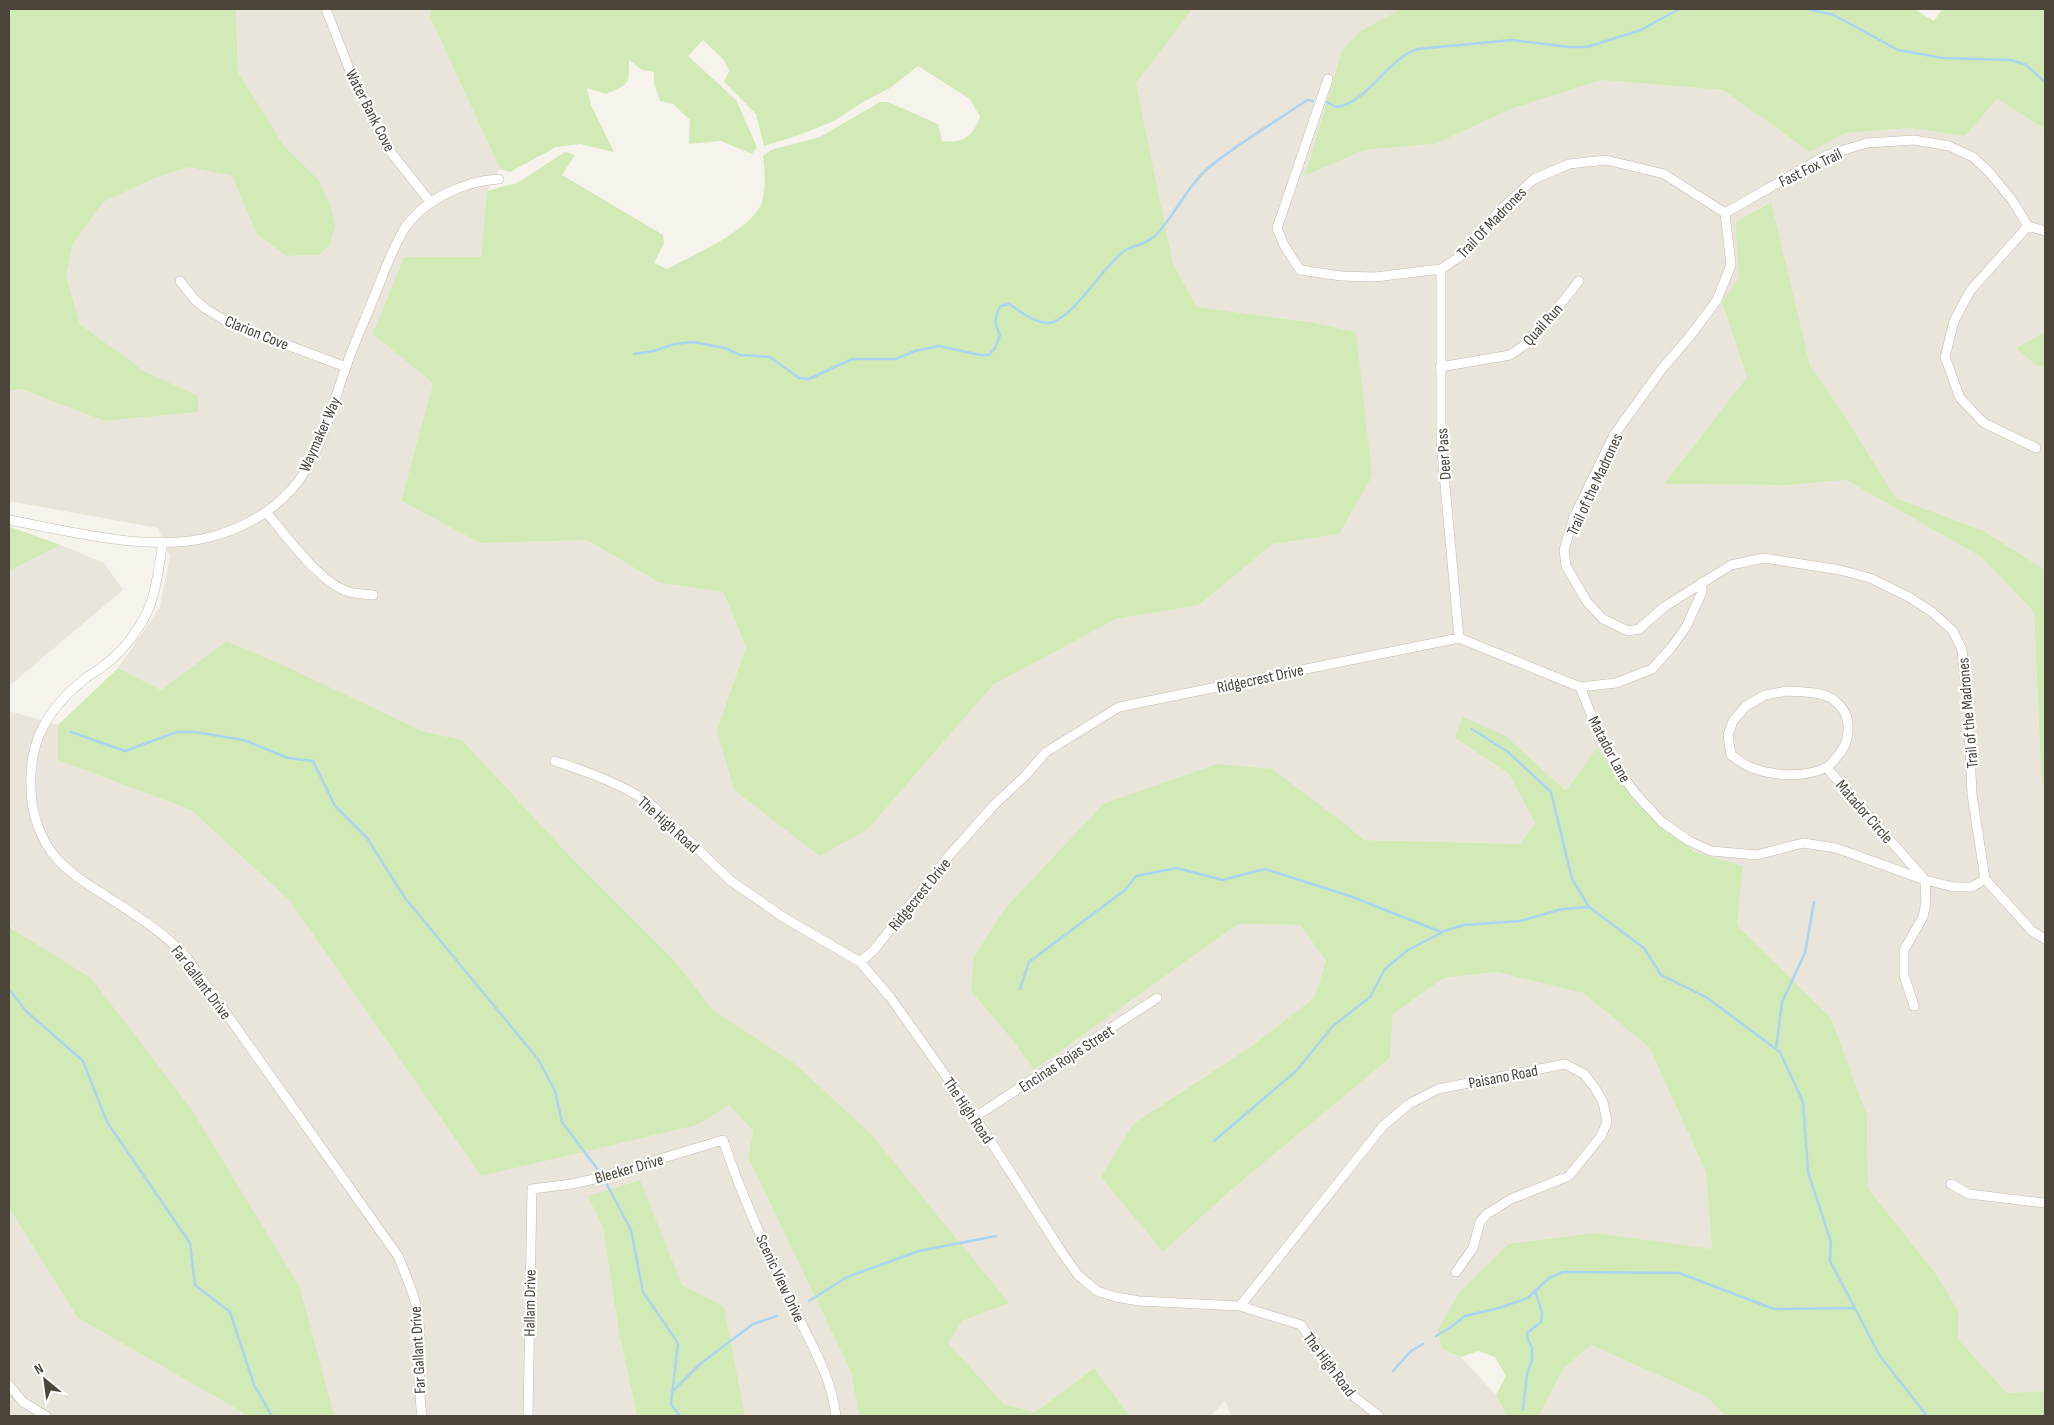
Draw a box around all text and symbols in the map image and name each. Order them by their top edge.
street label: Water Bank Cove [341,66,399,155]
street label: Fast Fox Trail [1776,145,1845,192]
street label: Trail Of Madrones [1453,183,1531,263]
street label: Quail Run [1519,300,1567,350]
street label: Clarion Cove [222,312,291,355]
street label: Waymaker Way [295,394,345,475]
street label: Deer Pass [1433,427,1456,480]
street label: Trail of the Madrones [1563,430,1628,539]
street label: Trail of the Madrones [1954,656,1983,769]
street label: Ridgecrest Drive [1215,661,1305,698]
street label: Matador Lane [1583,713,1634,786]
street label: Matador Circle [1831,776,1897,848]
street label: The High Road [634,793,702,858]
street label: Ridgecrest Drive [885,855,955,935]
street label: Far Gallant Drive [167,942,235,1024]
street label: Encinas Rojas Street [1016,1022,1118,1097]
street label: Paisano Road [1467,1061,1540,1093]
street label: The High Road [939,1074,997,1148]
street label: Bleeker Drive [593,1151,666,1188]
street label: Scenic View Drive [751,1232,808,1325]
street label: Hallam Drive [520,1269,541,1337]
street label: Far Gallant Drive [407,1306,430,1394]
street label: The High Road [1298,1329,1359,1401]
north arrow [20,1355,70,1405]
text: N [32,1360,46,1378]

